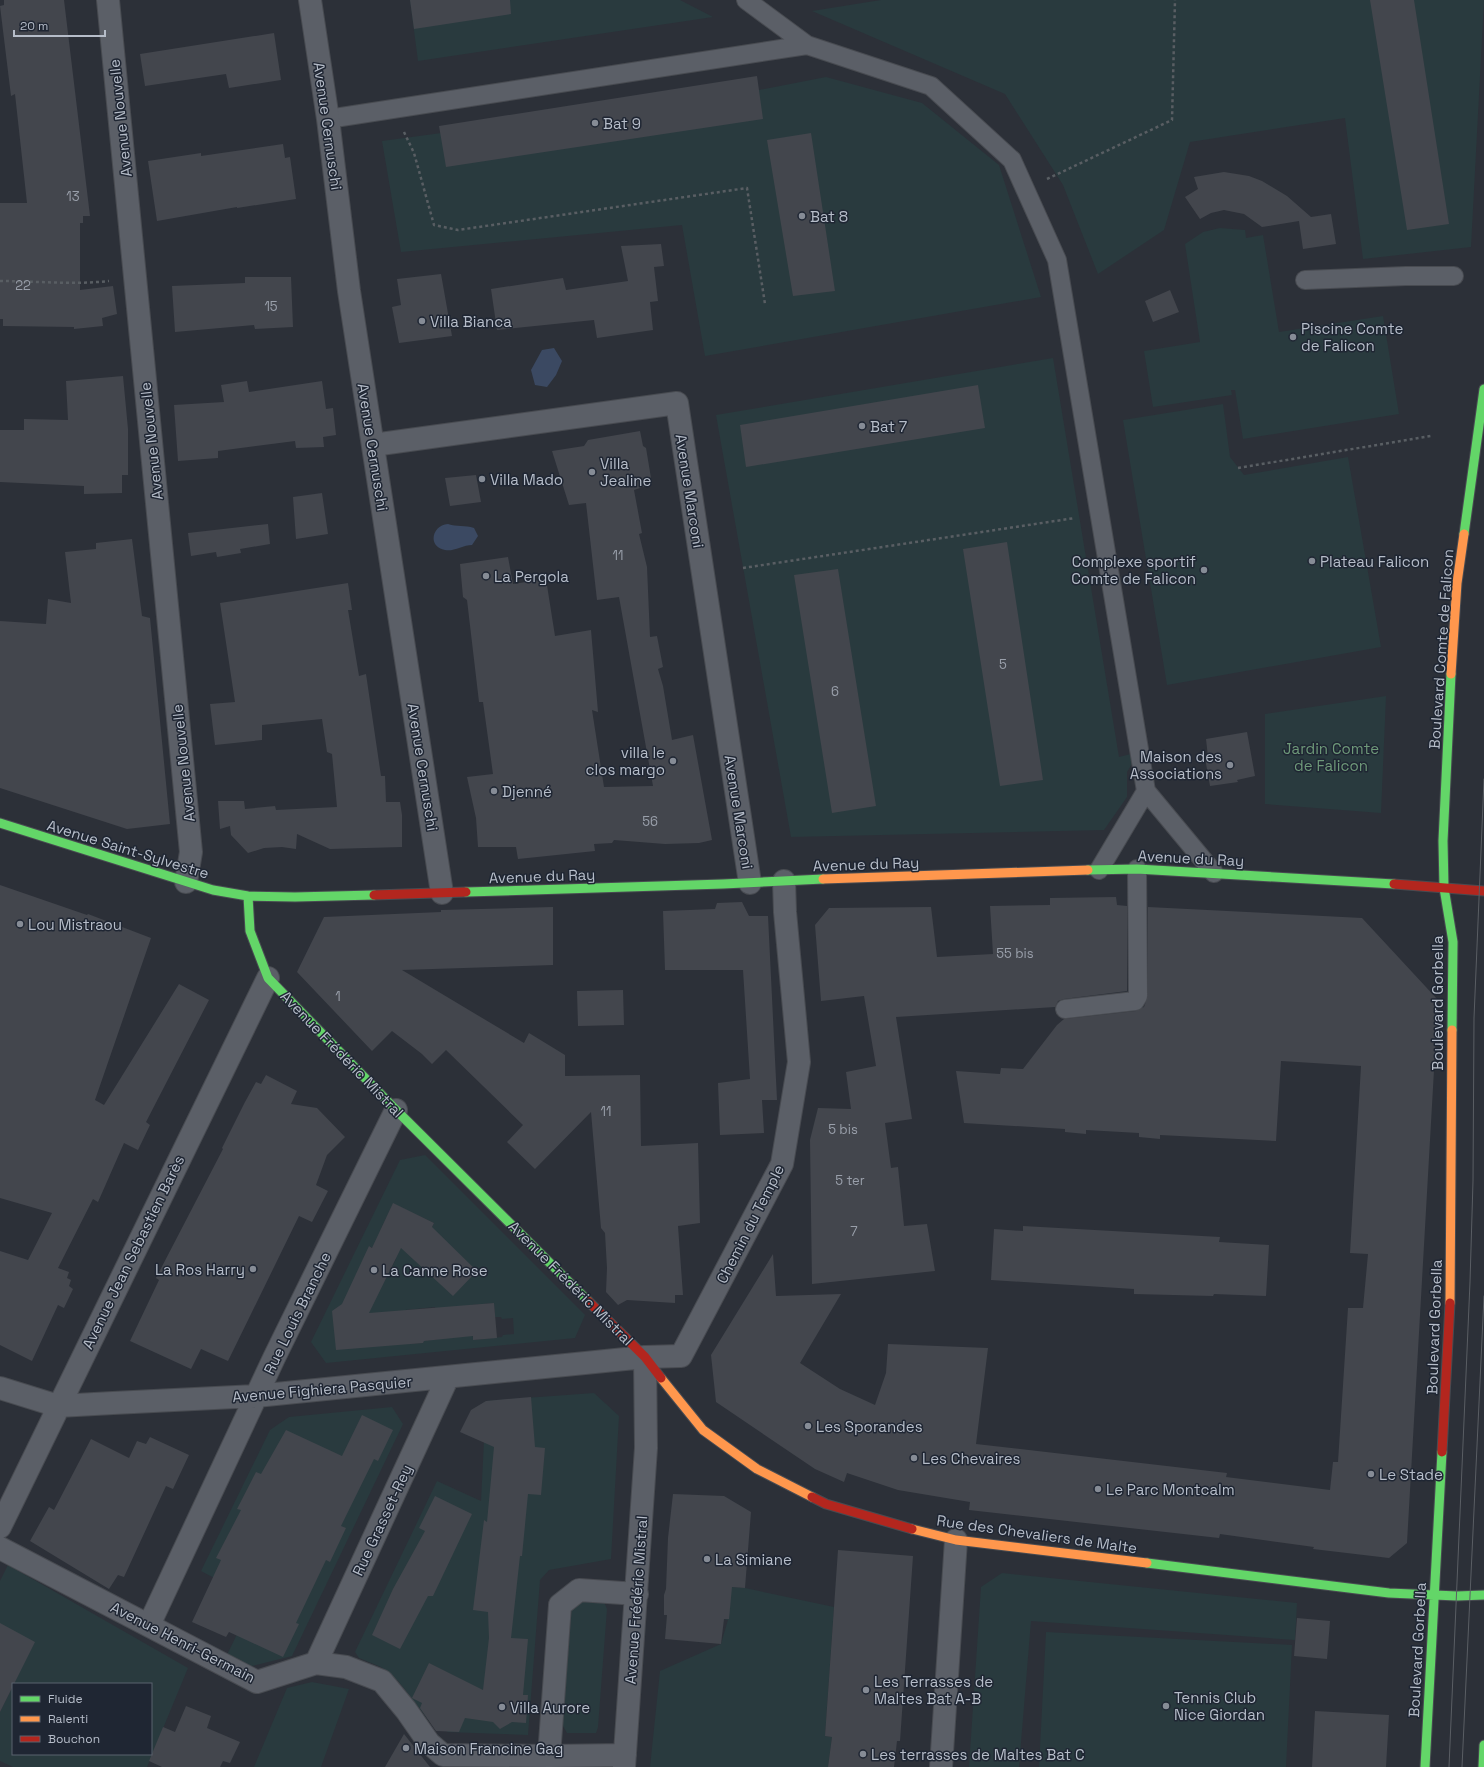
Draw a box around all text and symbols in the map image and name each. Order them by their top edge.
scale bar [14,12,105,38]
text: 20 m [20,18,48,34]
street label: Avenue Nouvelle [104,58,136,178]
street label: Avenue Cernuschi [310,61,346,191]
place label: Bat 9 [603,114,641,133]
marker: Bat 9 [590,118,600,128]
house number: 13 [66,188,80,205]
place label: Bat 8 [810,207,848,226]
marker: Bat 8 [797,211,807,221]
house number: 22 [15,277,31,294]
house number: 15 [264,298,278,315]
place label: Villa Bianca [430,312,512,331]
marker: Villa Bianca [417,316,427,326]
place label: Piscine Comte de Falicon [1301,319,1403,355]
marker: Piscine Comte de Falicon [1288,332,1298,342]
street label: Avenue Nouvelle [135,381,167,501]
street label: Avenue Cernuschi [354,382,392,512]
place label: Bat 7 [870,417,907,436]
marker: Bat 7 [857,421,867,431]
street label: Avenue Marconi [672,433,708,549]
place label: Villa Jealine [600,454,652,490]
marker: Villa Jealine [587,467,597,477]
place label: Villa Mado [490,470,563,489]
marker: Villa Mado [477,474,487,484]
house number: 11 [613,547,623,564]
street label: Boulevard Comte de Falicon [1425,548,1457,750]
place label: Complexe sportif Comte de Falicon [1071,552,1196,588]
place label: Plateau Falicon [1320,552,1429,571]
marker: Plateau Falicon [1307,556,1317,566]
marker: Complexe sportif Comte de Falicon [1199,565,1209,575]
place label: La Pergola [494,567,569,586]
marker: La Pergola [481,571,491,581]
house number: 5 [999,656,1007,673]
house number: 6 [831,683,839,700]
street label: Avenue Cernuschi [404,702,442,832]
street label: Avenue Nouvelle [167,703,199,823]
park label: Jardin Comte de Falicon [1283,739,1379,775]
place label: villa le clos margo [586,743,665,779]
place label: Maison des Associations [1130,747,1222,783]
street label: Avenue Marconi [721,754,757,870]
marker: villa le clos margo [668,756,678,766]
marker: Maison des Associations [1225,760,1235,770]
place label: Djenné [502,782,552,801]
marker: Djenné [489,786,499,796]
house number: 56 [642,813,658,830]
street label: Avenue Saint-Sylvestre [45,815,211,883]
street label: Avenue du Ray [1137,846,1245,870]
street label: Avenue du Ray [812,853,920,875]
street label: Avenue du Ray [488,865,596,887]
place label: Lou Mistraou [28,915,122,934]
marker: Lou Mistraou [15,919,25,929]
street label: Boulevard Gorbella [1428,935,1447,1071]
house number: 55 bis [996,945,1034,962]
street label: Avenue Frédéric Mistral [277,987,407,1121]
house number: 1 [335,988,341,1005]
house number: 11 [601,1103,611,1120]
house number: 5 bis [828,1121,858,1138]
street label: Avenue Jean Sebastien Barès [78,1152,188,1352]
street label: Chemin du Temple [712,1161,788,1287]
house number: 5 ter [835,1172,865,1189]
street label: Avenue Frédéric Mistral [505,1217,637,1349]
house number: 7 [850,1223,858,1240]
street label: Rue Louis Branche [259,1249,335,1377]
street label: Boulevard Gorbella [1422,1259,1446,1395]
place label: La Ros Harry [155,1260,245,1279]
place label: La Canne Rose [382,1261,488,1280]
marker: La Ros Harry [248,1264,258,1274]
marker: La Canne Rose [369,1265,379,1275]
street label: Avenue Fighiera Pasquier [231,1372,413,1406]
place label: Les Sporandes [816,1417,923,1436]
marker: Les Sporandes [803,1421,813,1431]
place label: Les Chevaires [922,1449,1021,1468]
marker: Les Chevaires [909,1453,919,1463]
street label: Rue Grasset-Rey [348,1461,416,1579]
place label: Le Stade [1379,1465,1443,1484]
marker: Le Stade [1366,1469,1376,1479]
place label: Le Parc Montcalm [1106,1480,1235,1499]
marker: Le Parc Montcalm [1093,1484,1103,1494]
street label: Rue des Chevaliers de Malte [936,1511,1139,1557]
street label: Avenue Frédéric Mistral [621,1515,651,1685]
place label: La Simiane [715,1550,792,1569]
marker: La Simiane [702,1554,712,1564]
street label: Boulevard Gorbella [1404,1582,1430,1718]
street label: Avenue Henri-Germain [108,1597,258,1687]
place label: Les Terrasses de Maltes Bat A-B [874,1672,993,1708]
legend [12,1683,152,1755]
marker: Les Terrasses de Maltes Bat A-B [861,1685,871,1695]
place label: Tennis Club Nice Giordan [1174,1688,1265,1724]
text: Fluide [48,1691,83,1707]
place label: Villa Aurore [510,1698,590,1717]
marker: Tennis Club Nice Giordan [1161,1701,1171,1711]
marker: Villa Aurore [497,1702,507,1712]
text: Ralenti [48,1711,88,1727]
text: Bouchon [48,1731,100,1747]
place label: Maison Francine Gag [414,1739,563,1758]
marker: Maison Francine Gag [401,1743,411,1753]
place label: Les terrasses de Maltes Bat C [871,1745,1085,1764]
marker: Les terrasses de Maltes Bat C [858,1749,868,1759]

